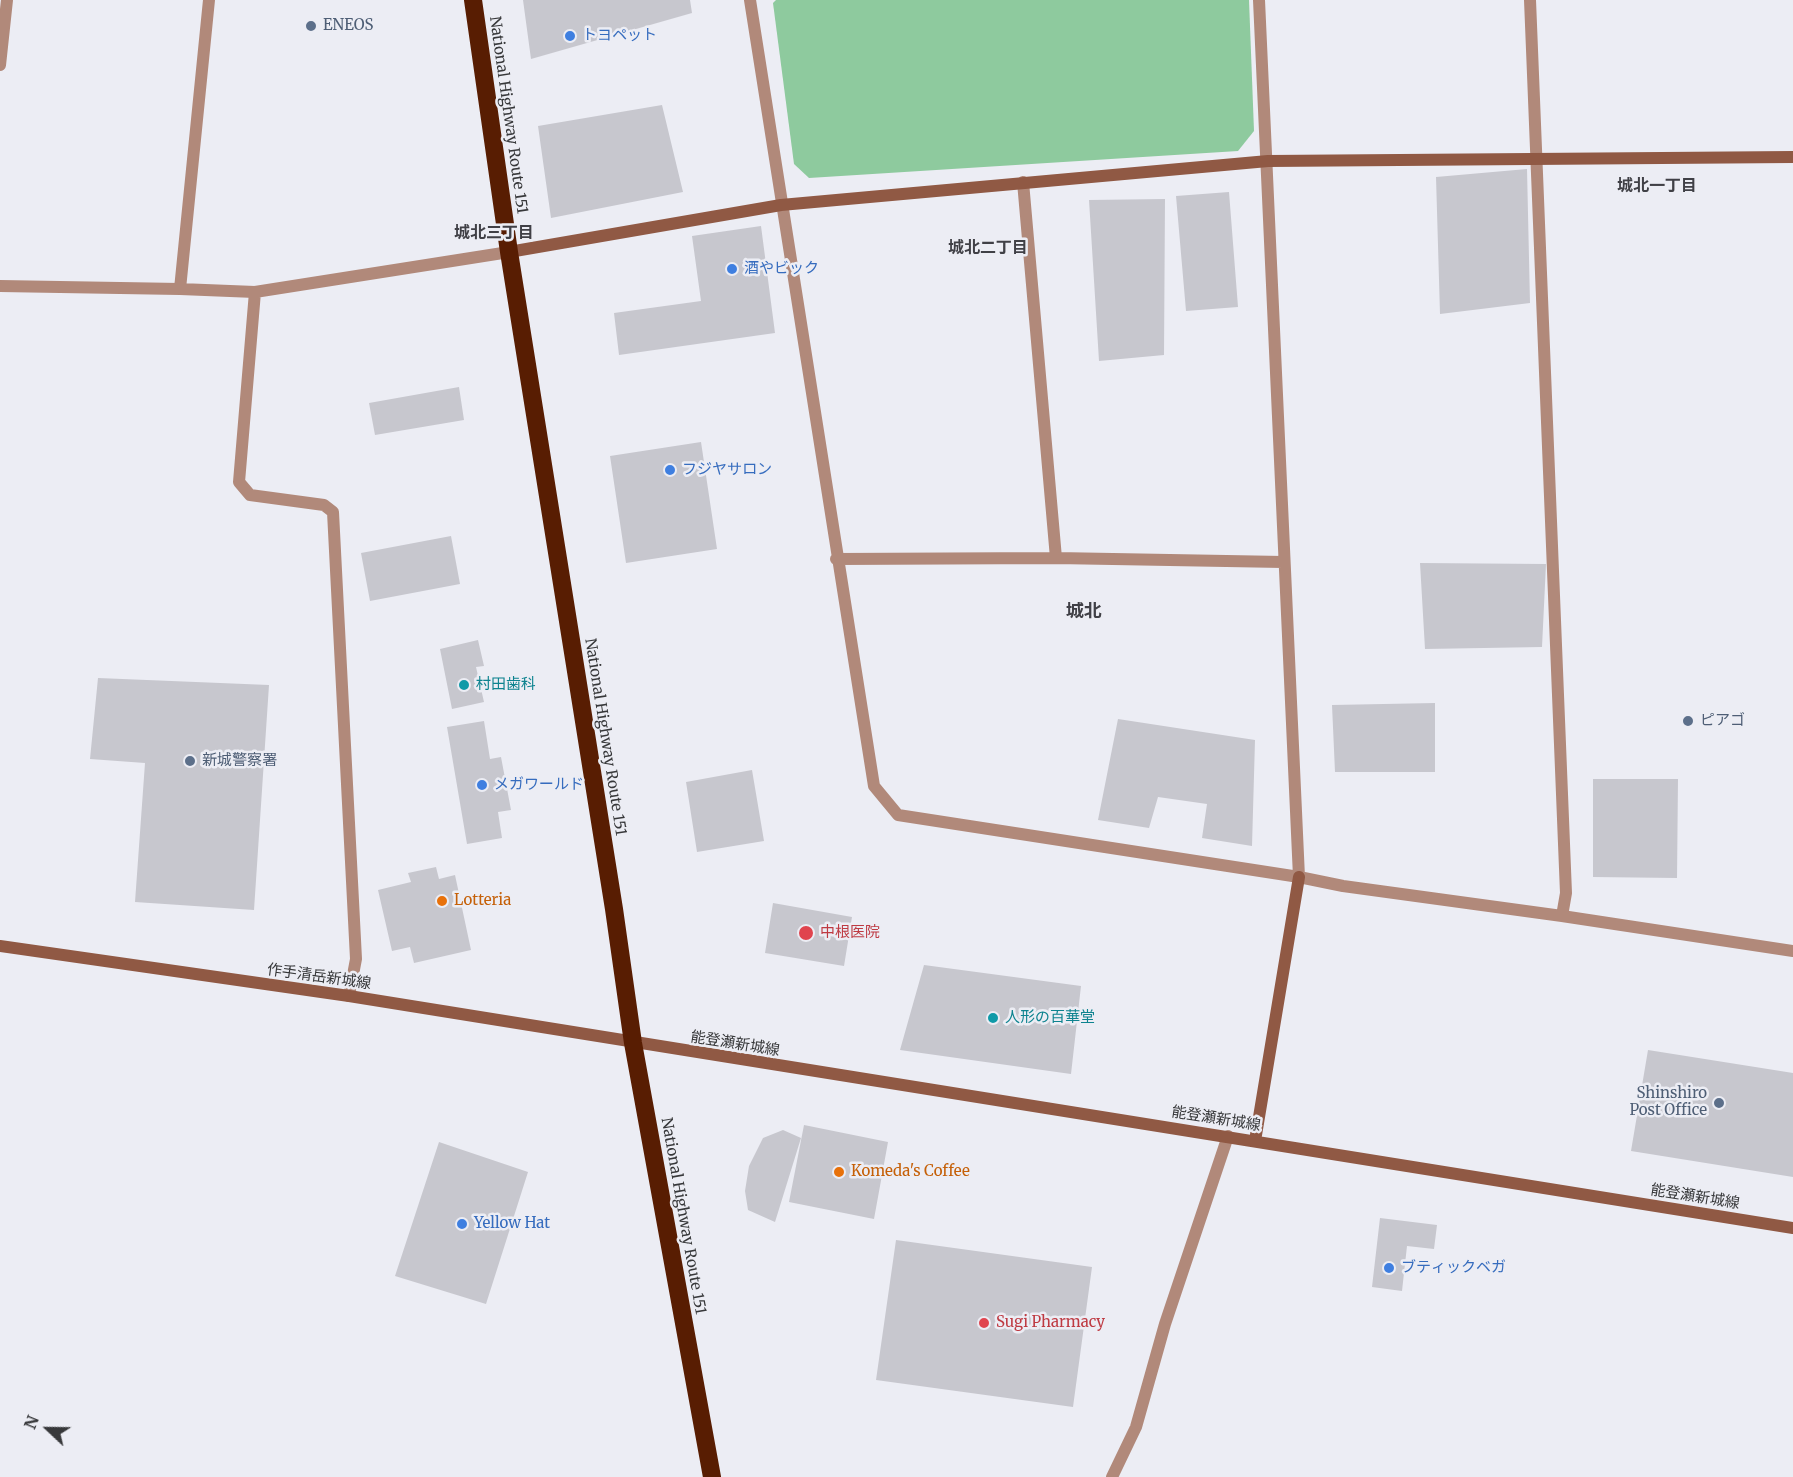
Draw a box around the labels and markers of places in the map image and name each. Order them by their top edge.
place label: ENEOS [323,17,373,35]
marker: ENEOS [304,19,318,33]
place label: トヨペット [582,27,657,45]
marker: トヨペット [563,29,577,43]
place label: 酒やビック [744,260,819,278]
marker: 酒やビック [725,262,739,276]
place label: フジヤサロン [682,461,772,479]
marker: フジヤサロン [663,463,677,477]
place label: 村田歯科 [476,676,536,694]
marker: 村田歯科 [457,678,471,692]
place label: ピアゴ [1700,712,1745,730]
marker: ピアゴ [1681,714,1695,728]
place label: 新城警察署 [202,752,277,770]
marker: 新城警察署 [183,754,197,768]
place label: メガワールド [494,776,584,794]
marker: メガワールド [475,778,489,792]
place label: Lotteria [454,892,511,910]
marker: Lotteria [435,894,449,908]
marker: 中根医院 [797,924,815,942]
place label: 中根医院 [820,924,880,942]
place label: 人形の百華堂 [1005,1009,1095,1027]
marker: 人形の百華堂 [986,1011,1000,1025]
place label: Shinshiro Post Office [1629,1085,1707,1120]
marker: Shinshiro Post Office [1712,1096,1726,1110]
place label: Komeda's Coffee [851,1163,970,1181]
marker: Komeda's Coffee [832,1165,846,1179]
place label: Yellow Hat [474,1215,550,1233]
marker: Yellow Hat [455,1217,469,1231]
place label: ブティックベガ [1401,1259,1506,1277]
marker: ブティックベガ [1382,1261,1396,1275]
place label: Sugi Pharmacy [996,1314,1105,1332]
marker: Sugi Pharmacy [977,1316,991,1330]

